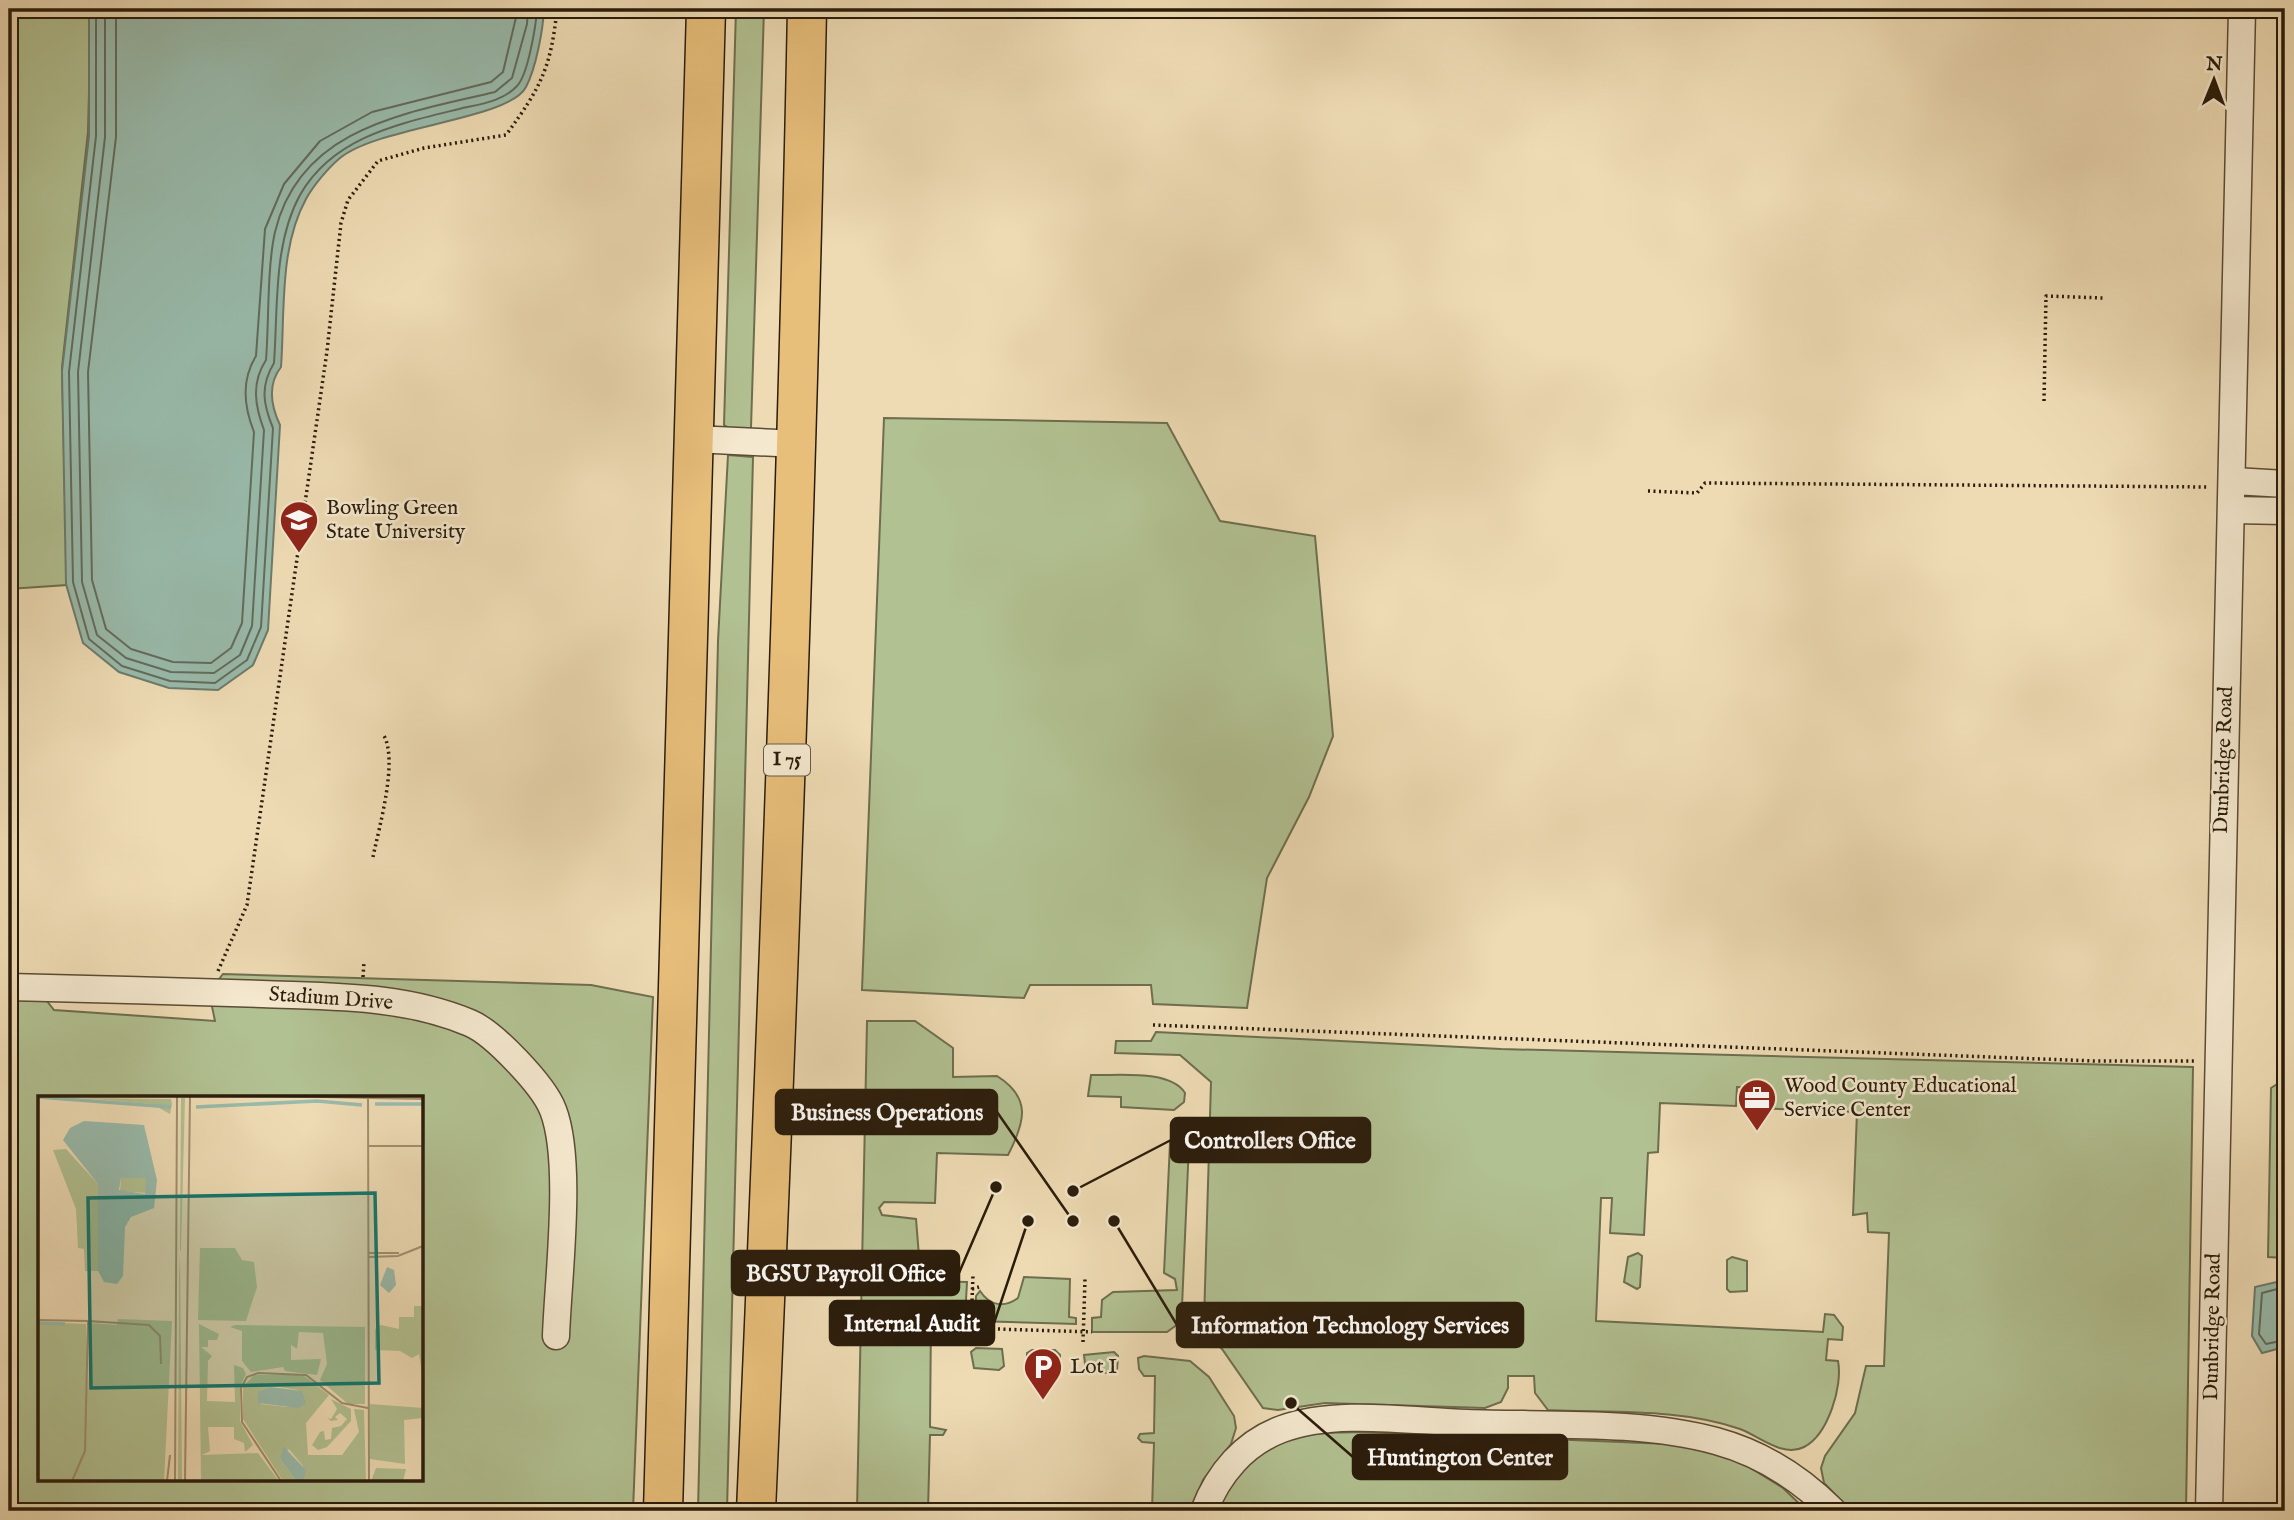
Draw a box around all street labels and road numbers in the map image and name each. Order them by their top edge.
street label: Dunbridge Road [2208,685,2240,834]
road number: I 75 [764,744,810,776]
street label: Stadium Drive [268,981,394,1017]
street label: Dunbridge Road [2198,1252,2228,1401]

